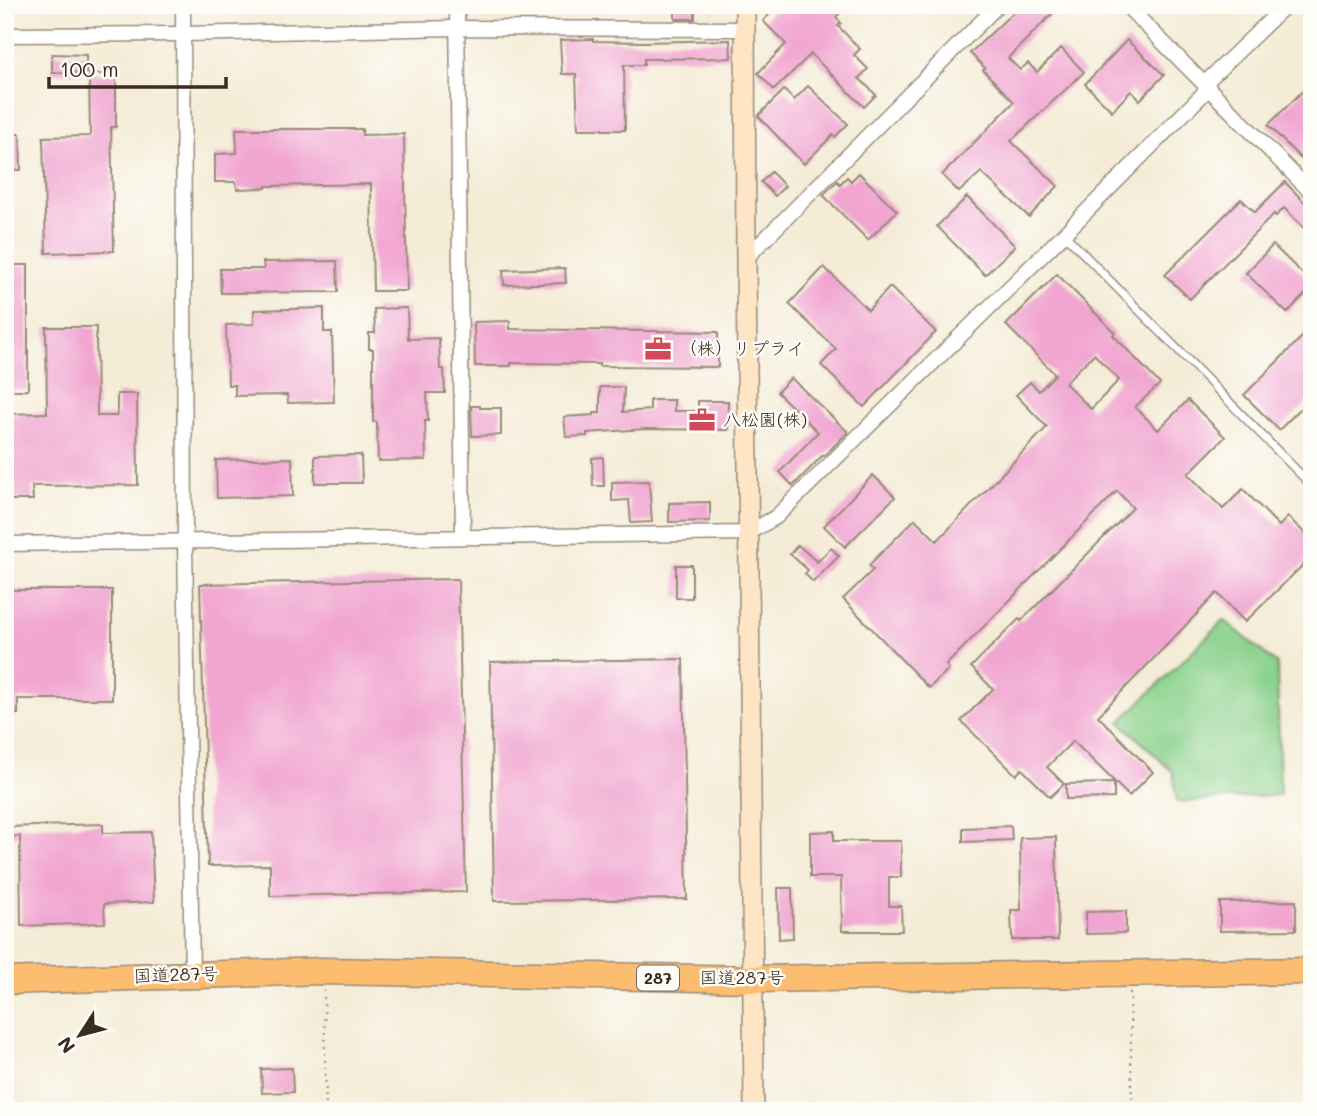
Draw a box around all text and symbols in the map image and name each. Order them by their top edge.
scale bar [49,46,226,90]
text: 100 m [60,55,119,82]
office icon: （株）リプライ [643,334,673,364]
place label: （株）リプライ [679,336,804,360]
office icon: 八松園(株) [687,405,717,435]
place label: 八松園(株) [723,407,807,431]
street label: 国道287号 [133,961,219,987]
street label: 国道287号 [700,965,784,989]
road number: 287 [637,966,679,990]
north arrow [46,1000,116,1070]
text: N [51,1032,80,1058]

